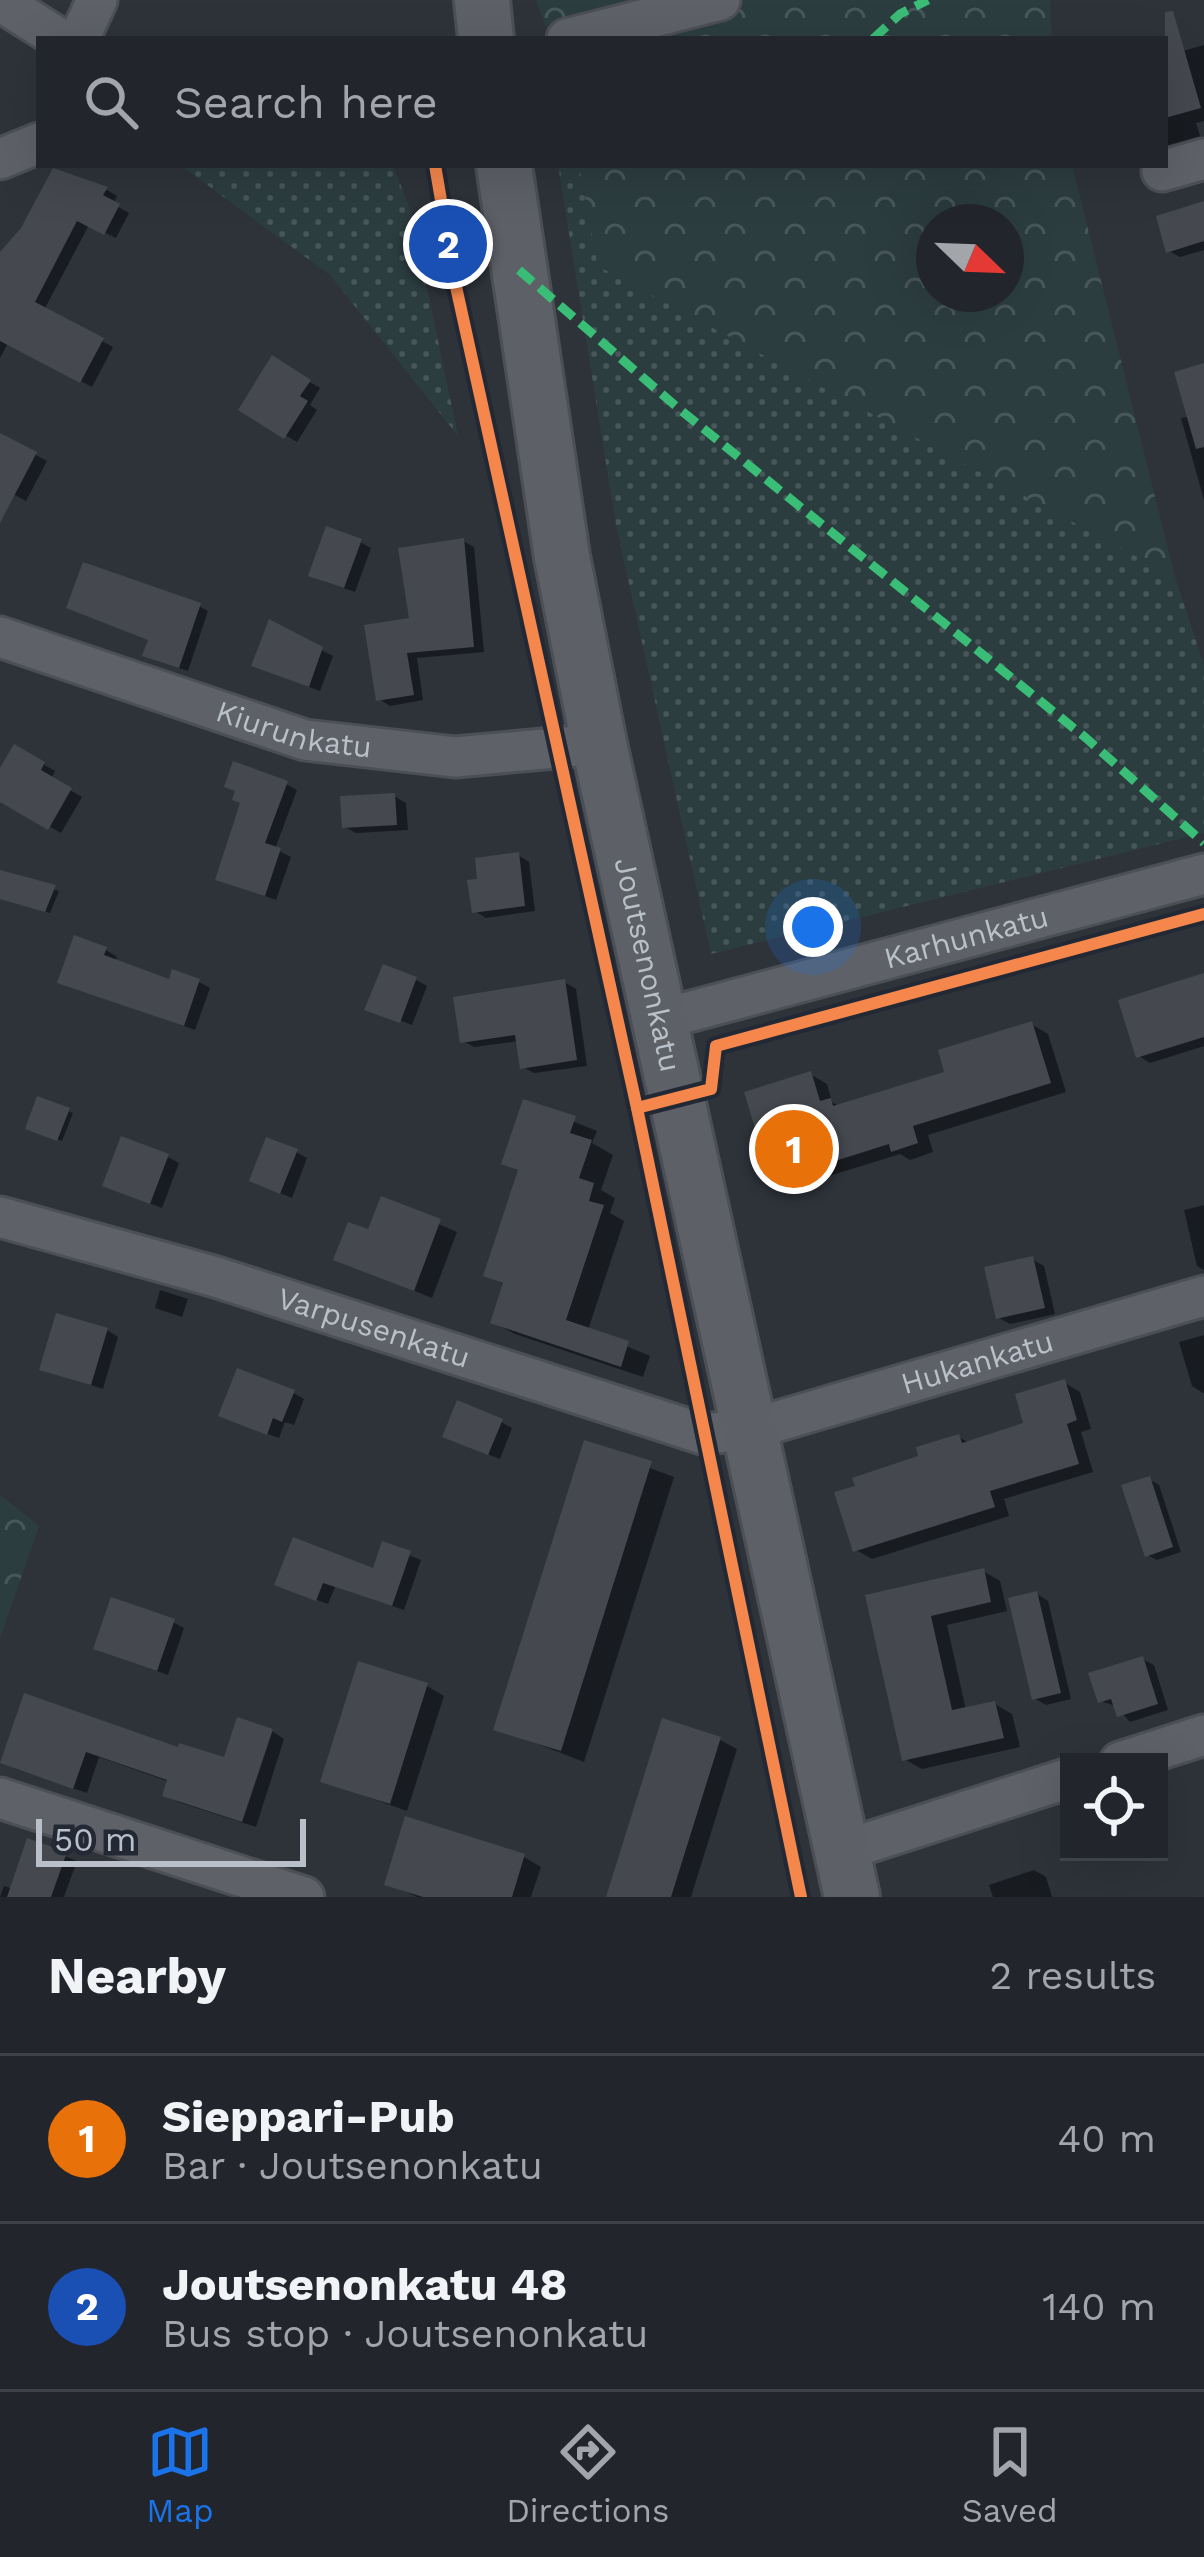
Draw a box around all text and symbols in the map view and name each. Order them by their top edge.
search box [36,36,1168,168]
icon: search [78,69,144,135]
text: Search here [174,76,438,129]
pin: 2 [409,199,487,289]
north arrow [916,204,1024,312]
street label: Kiurunkatu [212,693,374,764]
street label: Joutsenonkatu [607,854,688,1075]
your location [783,897,843,957]
street label: Karhunkatu [880,898,1052,976]
pin: 1 [755,1104,833,1194]
street label: Varpusenkatu [273,1280,475,1375]
street label: Hukankatu [897,1323,1057,1401]
map controls [1060,1753,1168,1861]
button: locate [1060,1753,1168,1861]
scale bar [36,1813,306,1866]
text: 50 m [54,1820,136,1859]
text: Nearby [48,1946,226,2005]
text: 2 results [990,1953,1156,1998]
text: Sieppari-Pub [162,2090,455,2143]
text: 1 [79,2116,95,2161]
text: 40 m [1057,2116,1156,2161]
text: Bar · Joutsenonkatu [162,2143,543,2188]
text: Joutsenonkatu 48 [162,2258,567,2311]
text: 2 [75,2284,99,2329]
text: 140 m [1042,2284,1156,2329]
text: Bus stop · Joutsenonkatu [162,2311,648,2356]
tab: Map [146,2419,214,2530]
tab: Directions [506,2419,669,2530]
tab: Saved [962,2419,1058,2530]

